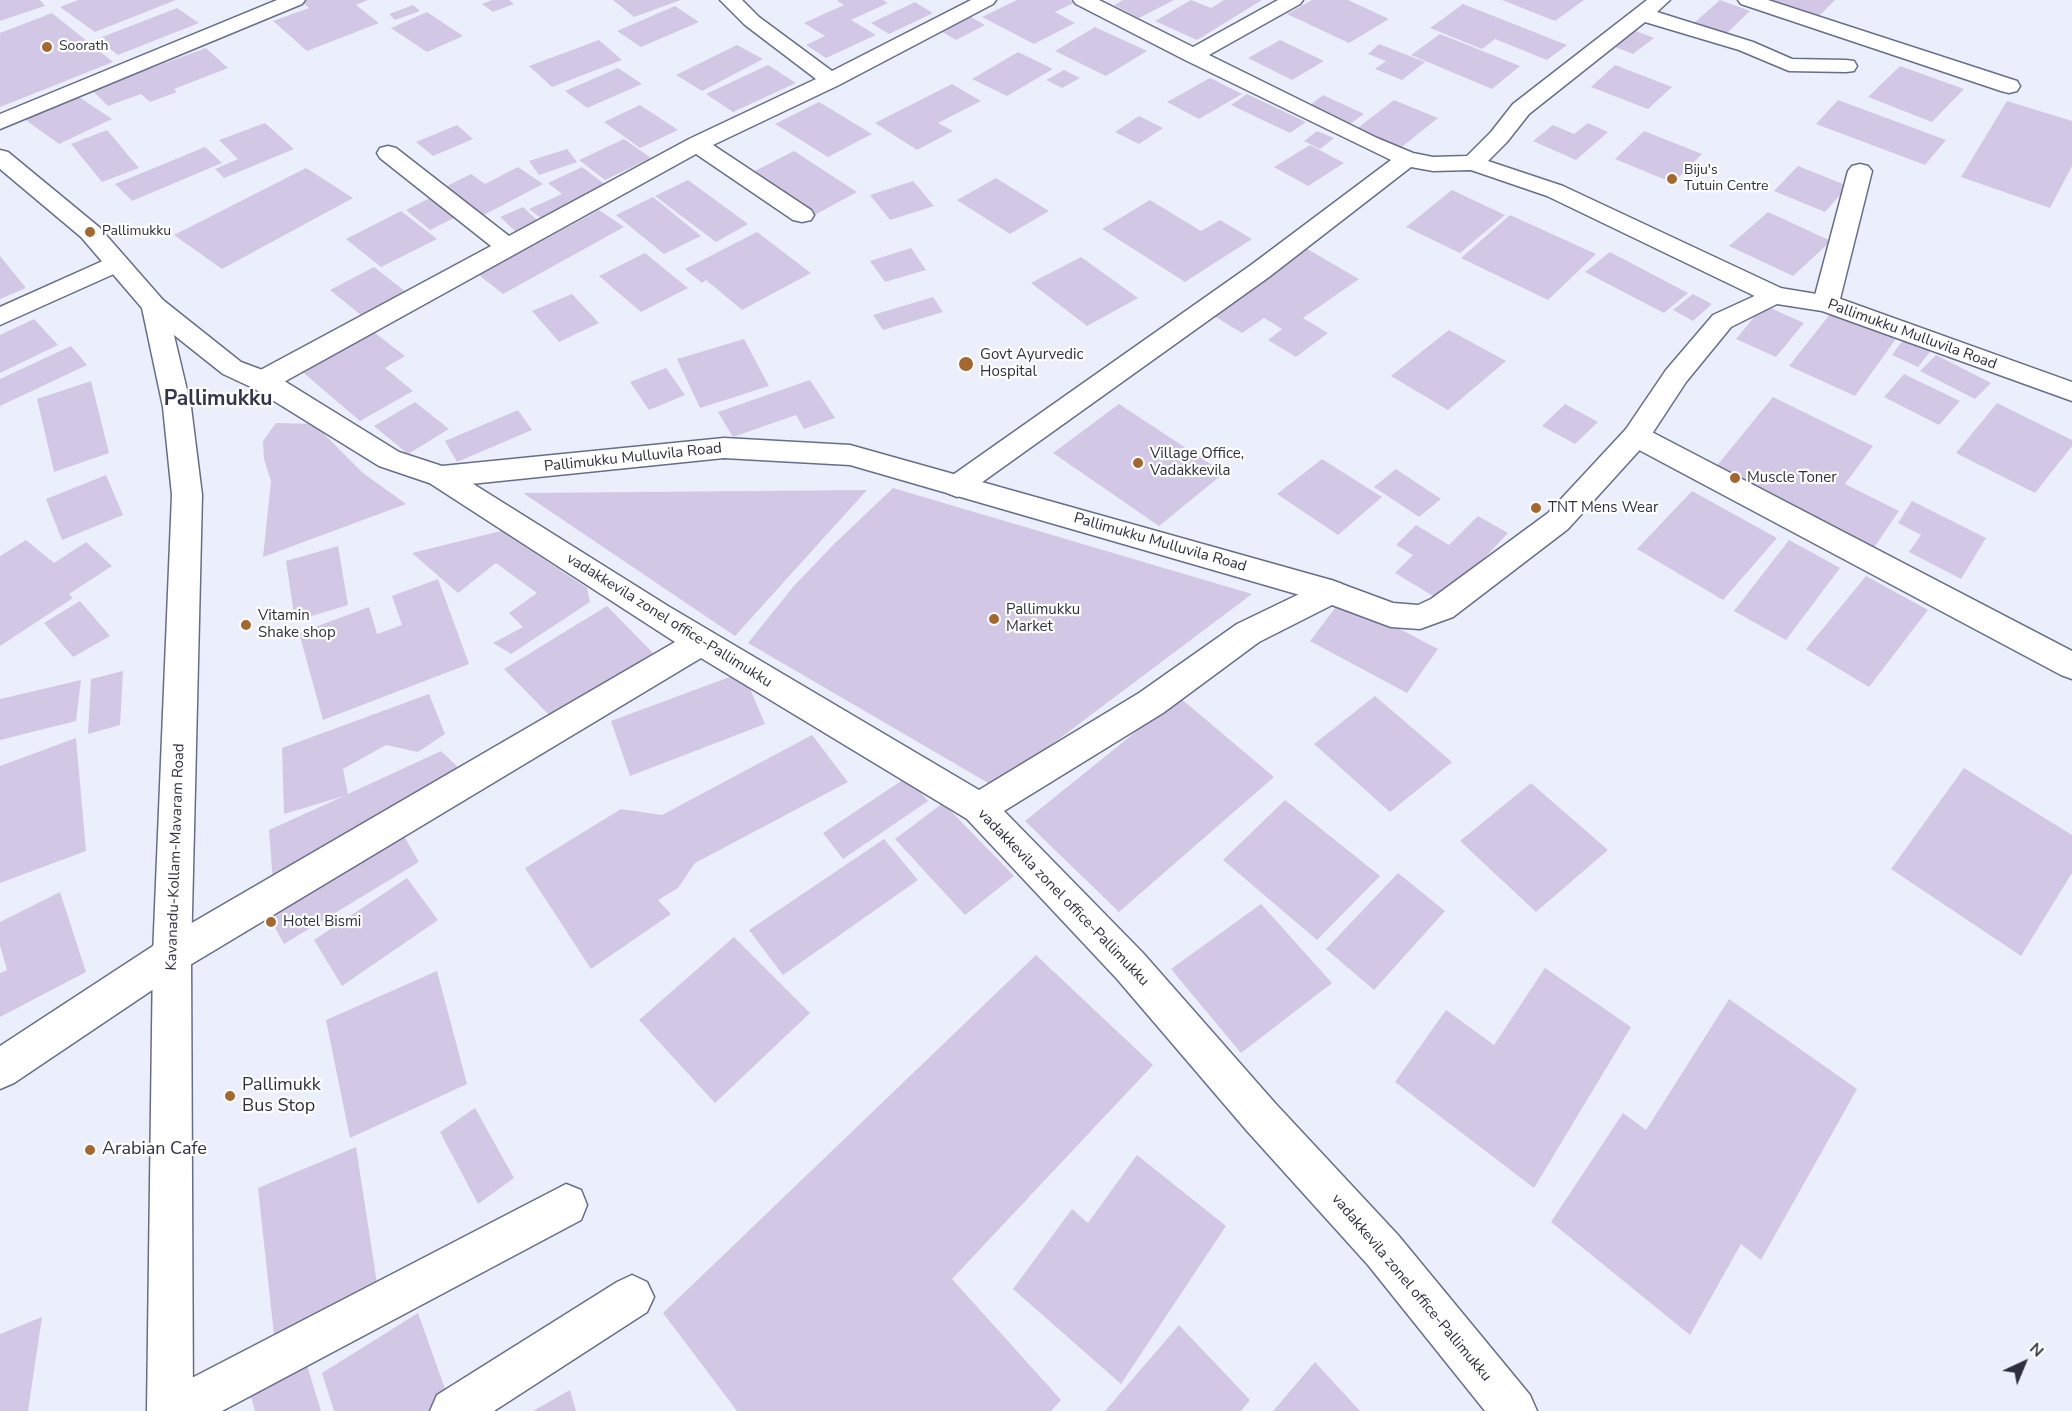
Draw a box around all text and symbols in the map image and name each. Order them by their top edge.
place label: Soorath [59,39,108,55]
marker: Soorath [40,40,54,54]
place label: Biju's Tutuin Centre [1684,163,1768,196]
marker: Biju's Tutuin Centre [1665,172,1679,186]
place label: Pallimukku [102,224,171,240]
marker: Pallimukku [83,225,97,239]
street label: Pallimukku Mulluvila Road [1825,296,1999,374]
place label: Govt Ayurvedic Hospital [980,346,1083,381]
marker: Govt Ayurvedic Hospital [957,355,975,373]
district label: Pallimukku [164,387,272,413]
street label: Pallimukku Mulluvila Road [543,440,723,476]
place label: Village Office, Vadakkevila [1150,445,1244,480]
marker: Village Office, Vadakkevila [1131,456,1145,470]
place label: Muscle Toner [1747,469,1837,487]
marker: Muscle Toner [1728,471,1742,485]
place label: TNT Mens Wear [1548,499,1658,517]
marker: TNT Mens Wear [1529,501,1543,515]
street label: Pallimukku Mulluvila Road [1072,510,1248,576]
street label: vadakkevila zonel office-Pallimukku [563,550,775,692]
place label: Pallimukku Market [1006,601,1080,636]
place label: Vitamin Shake shop [258,607,336,642]
marker: Pallimukku Market [987,612,1001,626]
marker: Vitamin Shake shop [239,618,253,632]
street label: Kavanadu-Kollam-Mavaram Road [163,743,189,971]
street label: vadakkevila zonel office-Pallimukku [973,806,1153,990]
place label: Hotel Bismi [283,913,361,931]
marker: Hotel Bismi [264,915,278,929]
place label: Pallimukk Bus Stop [242,1075,321,1118]
marker: Pallimukk Bus Stop [223,1089,237,1103]
place label: Arabian Cafe [102,1139,207,1161]
marker: Arabian Cafe [83,1143,97,1157]
street label: vadakkevila zonel office-Pallimukku [1327,1191,1495,1385]
north arrow [1994,1333,2054,1393]
text: N [2025,1338,2048,1362]

